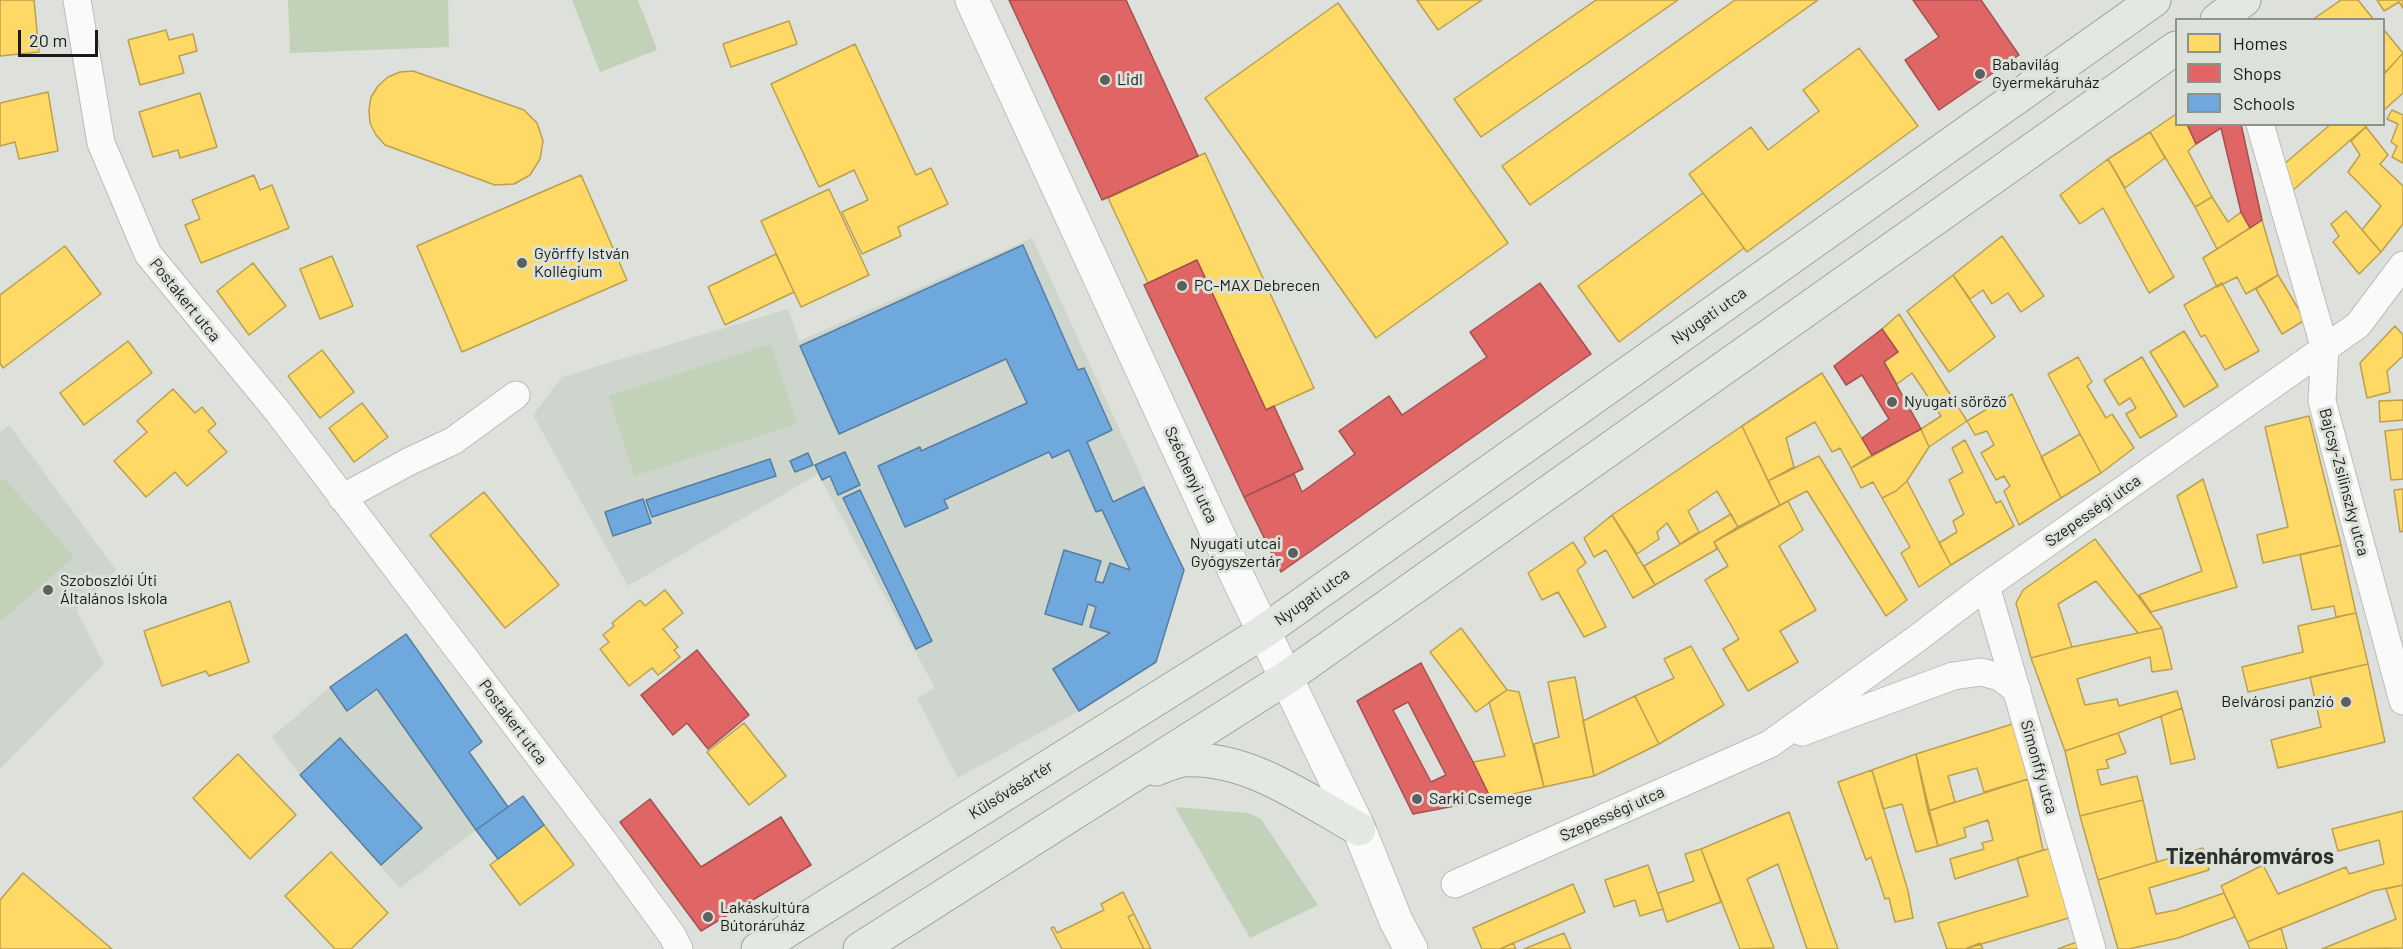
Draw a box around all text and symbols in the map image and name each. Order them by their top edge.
scale bar [21,18,100,56]
legend [2175,18,2385,126]
text: 20 m [29,29,67,51]
text: Homes [2233,32,2287,54]
place label: Babavilág Gyermekáruház [1992,55,2099,93]
text: Shops [2233,62,2282,84]
marker: Babavilág Gyermekáruház [1973,67,1987,81]
place label: Lidl [1117,70,1143,90]
marker: Lidl [1098,73,1112,87]
text: Schools [2233,92,2295,114]
place label: Györffy István Kollégium [534,244,629,282]
street label: Postakert utca [146,254,224,346]
marker: Györffy István Kollégium [515,256,529,270]
place label: PC-MAX Debrecen [1194,276,1320,296]
marker: PC-MAX Debrecen [1175,279,1189,293]
street label: Nyugati utca [1668,283,1750,349]
place label: Nyugati söröző [1904,392,2007,412]
marker: Nyugati söröző [1885,395,1899,409]
street label: Bajcsy-Zsilinszky utca [2315,406,2373,558]
street label: Széchenyi utca [1160,424,1222,526]
street label: Szepességi utca [2042,471,2144,551]
place label: Nyugati utcai Gyógyszertár [1190,534,1281,572]
marker: Nyugati utcai Gyógyszertár [1286,546,1300,560]
street label: Nyugati utca [1271,564,1353,630]
place label: Szoboszlói Úti Általános Iskola [60,571,167,609]
marker: Szoboszlói Úti Általános Iskola [41,583,55,597]
street label: Postakert utca [475,676,551,768]
place label: Belvárosi panzió [2221,692,2334,712]
marker: Belvárosi panzió [2339,695,2353,709]
street label: Simonffy utca [2016,718,2062,816]
street label: Külsővásártér [965,757,1057,823]
street label: Szepességi utca [1557,782,1667,846]
place label: Sarki Csemege [1429,789,1532,809]
marker: Sarki Csemege [1410,792,1424,806]
district label: Tizenháromváros [2166,844,2334,870]
place label: Lakáskultúra Bútoráruház [720,898,810,936]
marker: Lakáskultúra Bútoráruház [701,910,715,924]

